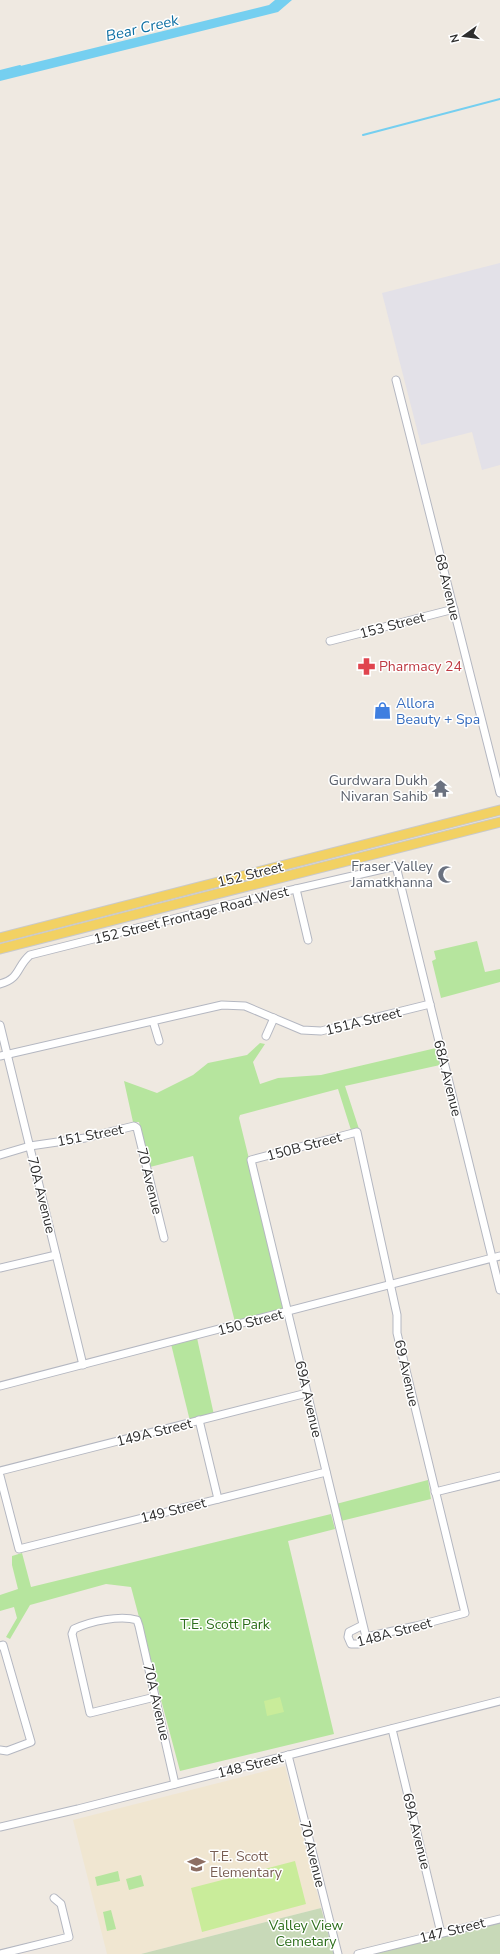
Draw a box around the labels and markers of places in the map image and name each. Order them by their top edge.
pharmacy icon: Pharmacy 24 [356,656,376,676]
place label: Pharmacy 24 [379,657,462,676]
place label: Allora Beauty + Spa [396,694,480,729]
shop icon: Allora Beauty + Spa [373,701,393,721]
place label: Gurdwara Dukh Nivaran Sahib [329,771,428,806]
temple icon: Gurdwara Dukh Nivaran Sahib [431,778,451,798]
place label: Fraser Valley Jamatkhanna [350,857,434,892]
mosque icon: Fraser Valley Jamatkhanna [436,864,456,884]
place label: T.E. Scott Elementary [210,1847,283,1882]
school or university icon: T.E. Scott Elementary [187,1854,207,1874]

